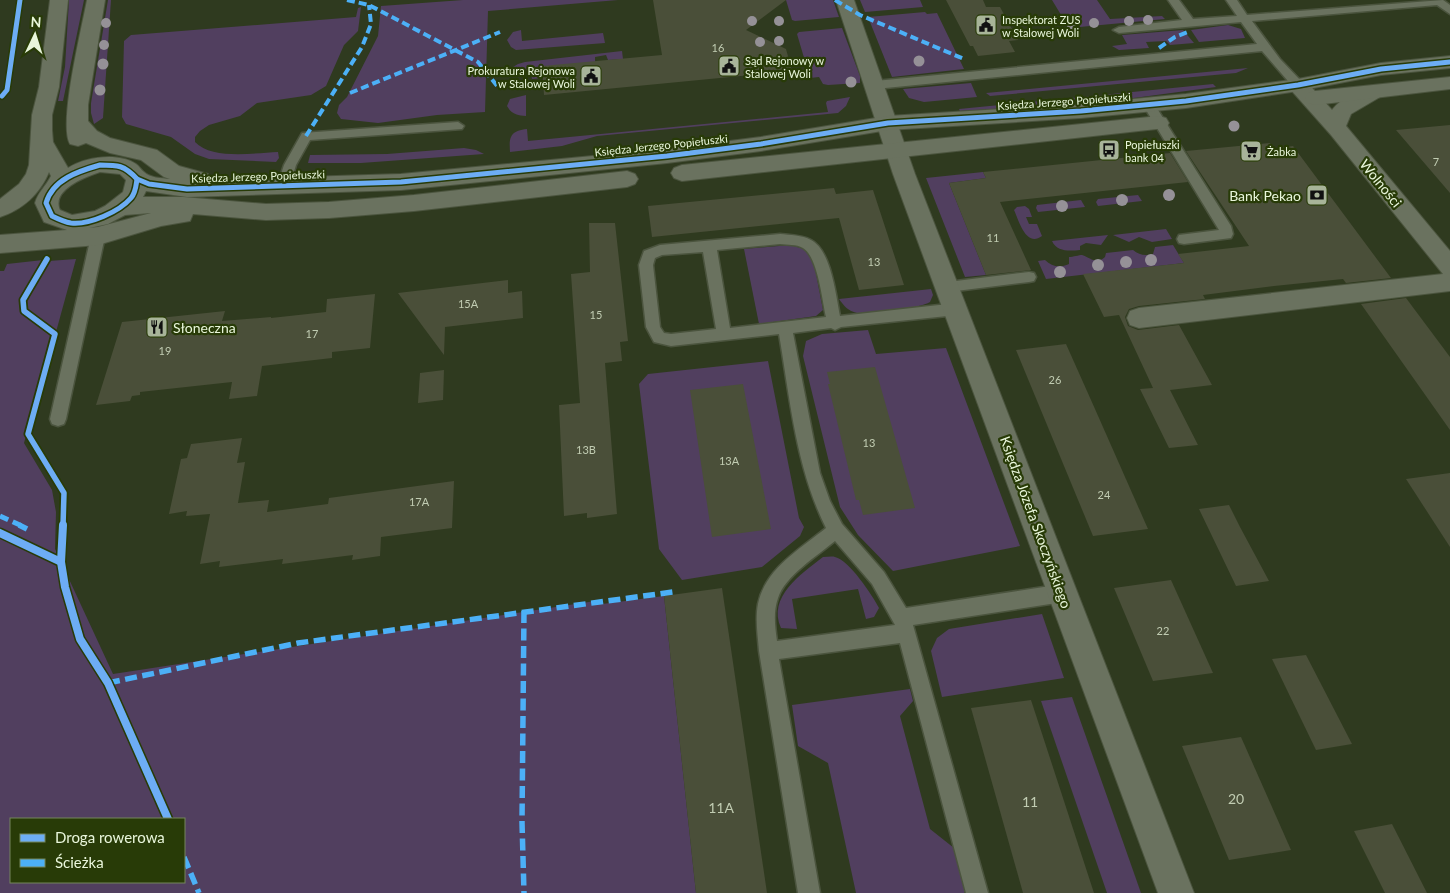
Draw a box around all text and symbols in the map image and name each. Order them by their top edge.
north arrow [10,10,60,60]
text: N [30,13,42,30]
public building icon: Inspektorat ZUS w Stalowej Woli [974,13,998,37]
place label: Inspektorat ZUS w Stalowej Woli [1002,13,1080,39]
house number: 16 [712,41,724,54]
public building icon: Sąd Rejonowy w Stalowej Woli [717,54,741,78]
place label: Sąd Rejonowy w Stalowej Woli [745,54,824,80]
place label: Prokuratura Rejonowa w Stalowej Woli [468,64,575,90]
public building icon: Prokuratura Rejonowa w Stalowej Woli [579,64,603,88]
street label: Księdza Jerzego Popiełuszki [997,90,1132,112]
street label: Księdza Jerzego Popiełuszki [594,132,729,158]
bus stop icon: Popiełuszki bank 04 [1097,138,1121,162]
place label: Popiełuszki bank 04 [1125,138,1180,164]
supermarket icon: Żabka [1239,139,1263,163]
place label: Żabka [1267,145,1296,158]
house number: 7 [1433,155,1439,168]
street label: Wolności [1357,156,1405,210]
street label: Księdza Jerzego Popiełuszki [191,167,325,185]
bank icon: Bank Pekao [1305,183,1329,207]
place label: Bank Pekao [1229,187,1301,204]
house number: 11 [987,231,999,244]
house number: 13 [868,255,880,268]
house number: 15A [458,297,479,310]
house number: 15 [590,308,602,321]
restaurant icon: Słoneczna [145,315,169,339]
place label: Słoneczna [173,319,236,336]
house number: 17 [306,327,318,340]
house number: 19 [159,344,171,357]
house number: 26 [1049,373,1061,386]
street label: Księdza Józefa Skoczyńskiego [997,434,1075,610]
house number: 13 [863,436,875,449]
house number: 13B [576,443,596,456]
house number: 13A [719,454,740,467]
house number: 24 [1098,488,1111,501]
house number: 17A [409,495,430,508]
house number: 22 [1157,624,1169,637]
house number: 20 [1228,790,1244,807]
house number: 11 [1022,793,1038,810]
house number: 11A [708,799,734,816]
legend [10,818,185,883]
text: Droga rowerowa [55,828,165,846]
text: Ścieżka [55,853,104,871]

